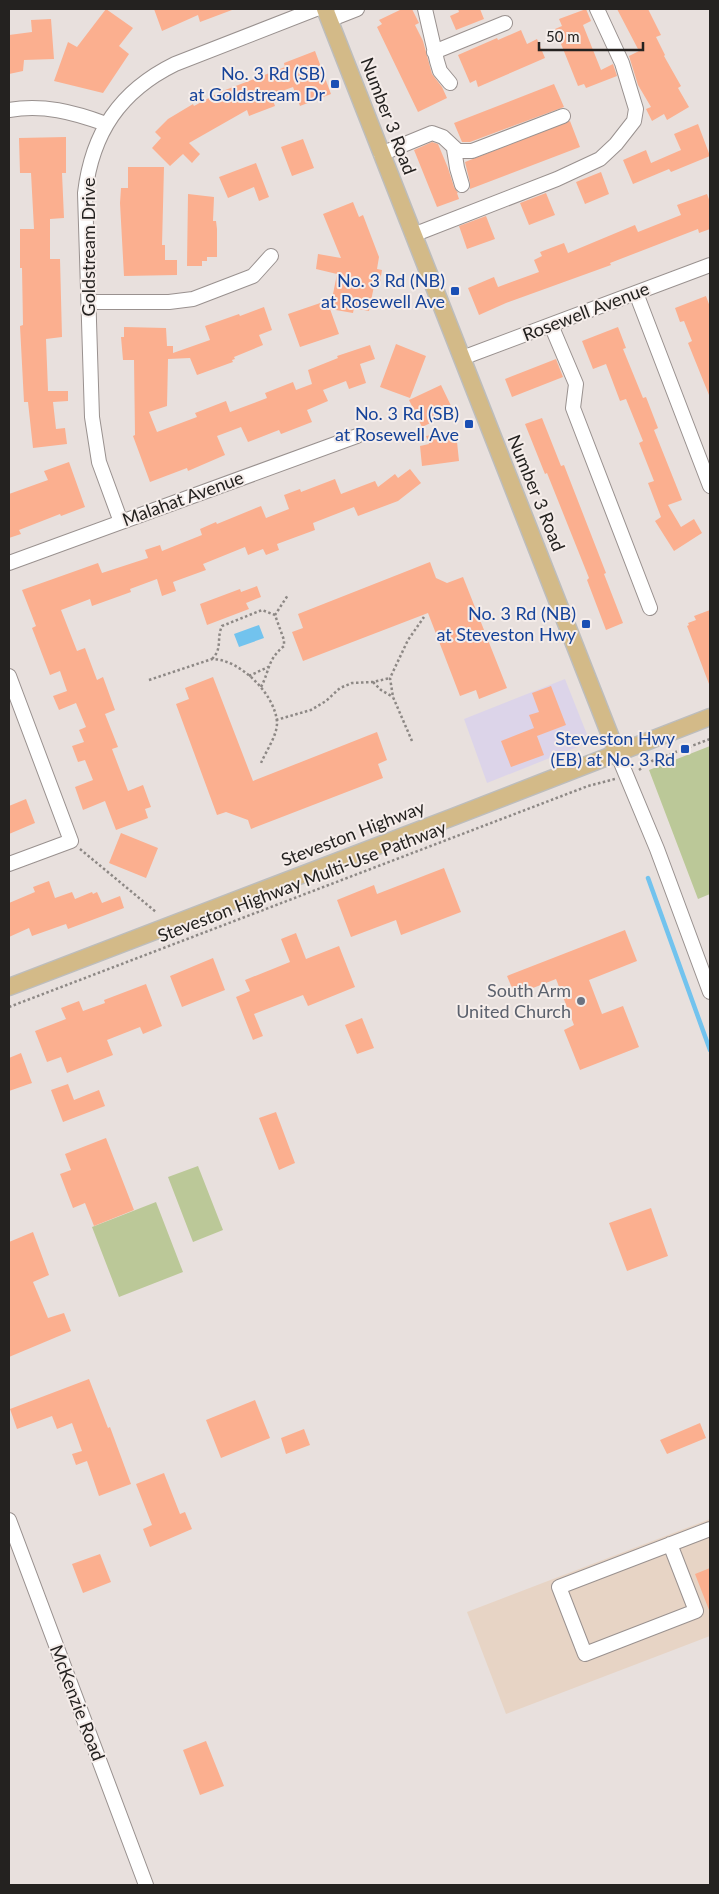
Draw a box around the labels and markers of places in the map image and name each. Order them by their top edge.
place label: No. 3 Rd (SB) at Goldstream Dr [189,62,325,105]
marker: No. 3 Rd (SB) at Goldstream Dr [329,78,341,90]
place label: No. 3 Rd (NB) at Rosewell Ave [321,269,445,312]
marker: No. 3 Rd (NB) at Rosewell Ave [449,285,461,297]
place label: No. 3 Rd (SB) at Rosewell Ave [335,402,459,445]
marker: No. 3 Rd (SB) at Rosewell Ave [463,418,475,430]
place label: No. 3 Rd (NB) at Steveston Hwy [436,602,577,645]
marker: No. 3 Rd (NB) at Steveston Hwy [580,618,592,630]
place label: Steveston Hwy (EB) at No. 3 Rd [550,727,676,770]
marker: Steveston Hwy (EB) at No. 3 Rd [679,743,691,755]
place label: South Arm United Church [456,979,571,1022]
marker: South Arm United Church [575,995,587,1007]

